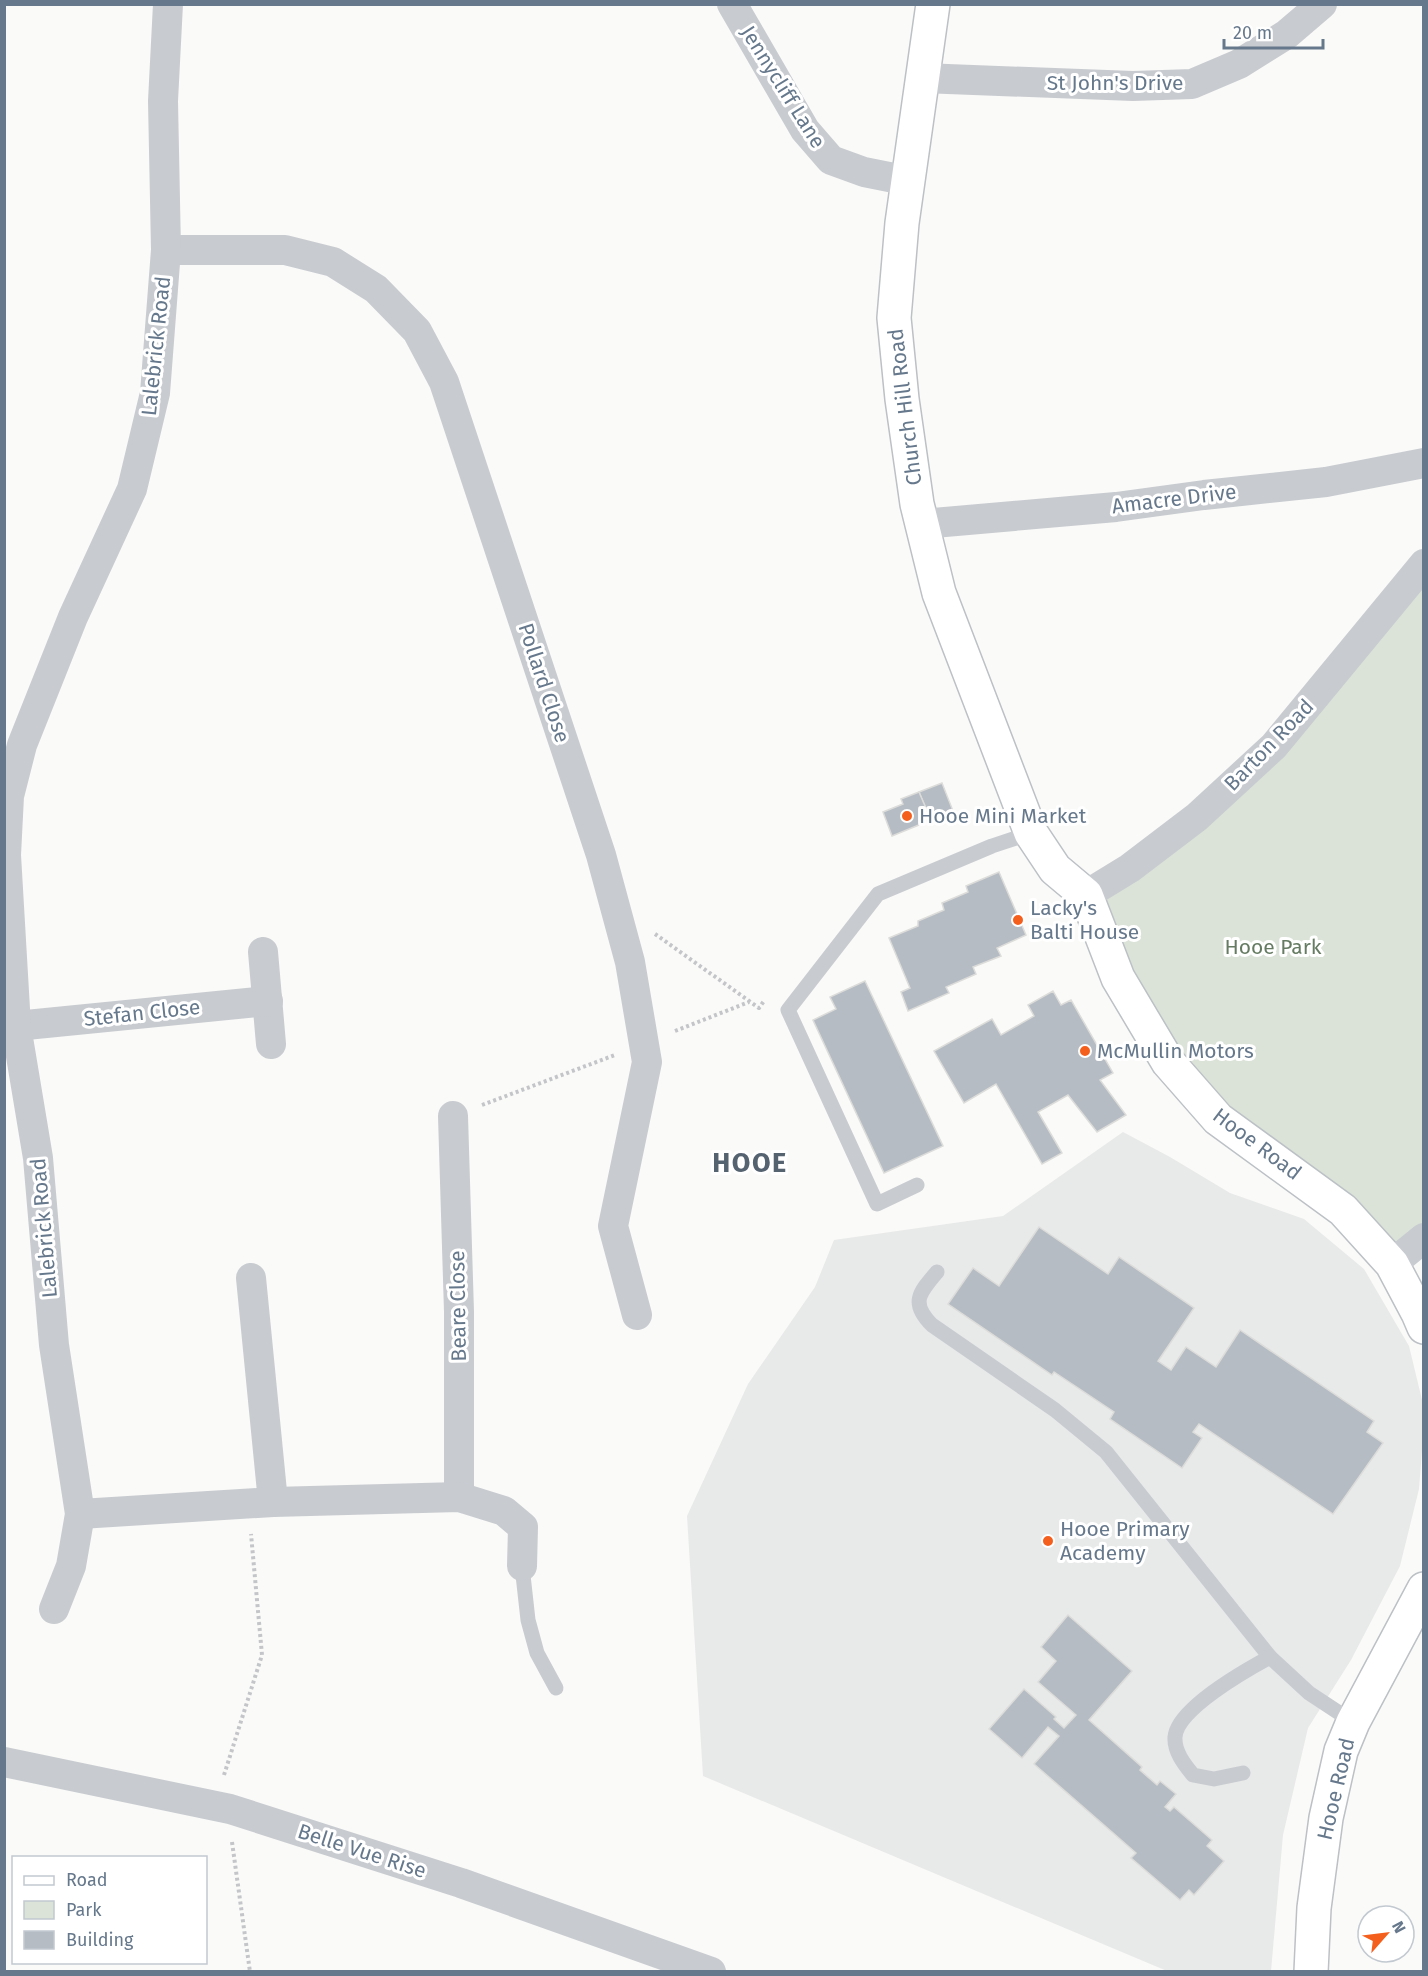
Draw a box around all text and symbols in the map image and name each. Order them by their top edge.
scale bar [1224,12,1323,50]
street label: Jennycliff Lane [735,21,831,153]
text: 20 m [1233,22,1272,44]
street label: St John's Drive [1047,70,1183,96]
street label: Lalebrick Road [136,275,176,417]
street label: Church Hill Road [882,327,928,487]
street label: Amacre Drive [1110,478,1238,520]
street label: Pollard Close [512,620,576,746]
street label: Barton Road [1219,693,1319,797]
place label: Hooe Mini Market [919,803,1087,829]
marker: Hooe Mini Market [900,809,914,823]
place label: Lacky's Balti House [1030,895,1139,945]
marker: Lacky's Balti House [1011,913,1025,927]
park label: Hooe Park [1224,934,1322,960]
street label: Stefan Close [82,994,202,1032]
place label: McMullin Motors [1097,1038,1254,1064]
marker: McMullin Motors [1078,1044,1092,1058]
street label: Hooe Road [1208,1102,1306,1186]
district label: HOOE [712,1147,788,1179]
street label: Lalebrick Road [25,1157,63,1299]
street label: Beare Close [444,1250,472,1362]
place label: Hooe Primary Academy [1060,1516,1190,1566]
marker: Hooe Primary Academy [1041,1534,1055,1548]
street label: Hooe Road [1312,1735,1360,1843]
street label: Belle Vue Rise [294,1818,430,1884]
legend [12,1856,207,1964]
text: Road [66,1869,108,1891]
text: Park [66,1899,102,1921]
north arrow [1356,1904,1416,1964]
text: N [1388,1918,1410,1936]
text: Building [66,1929,134,1951]

